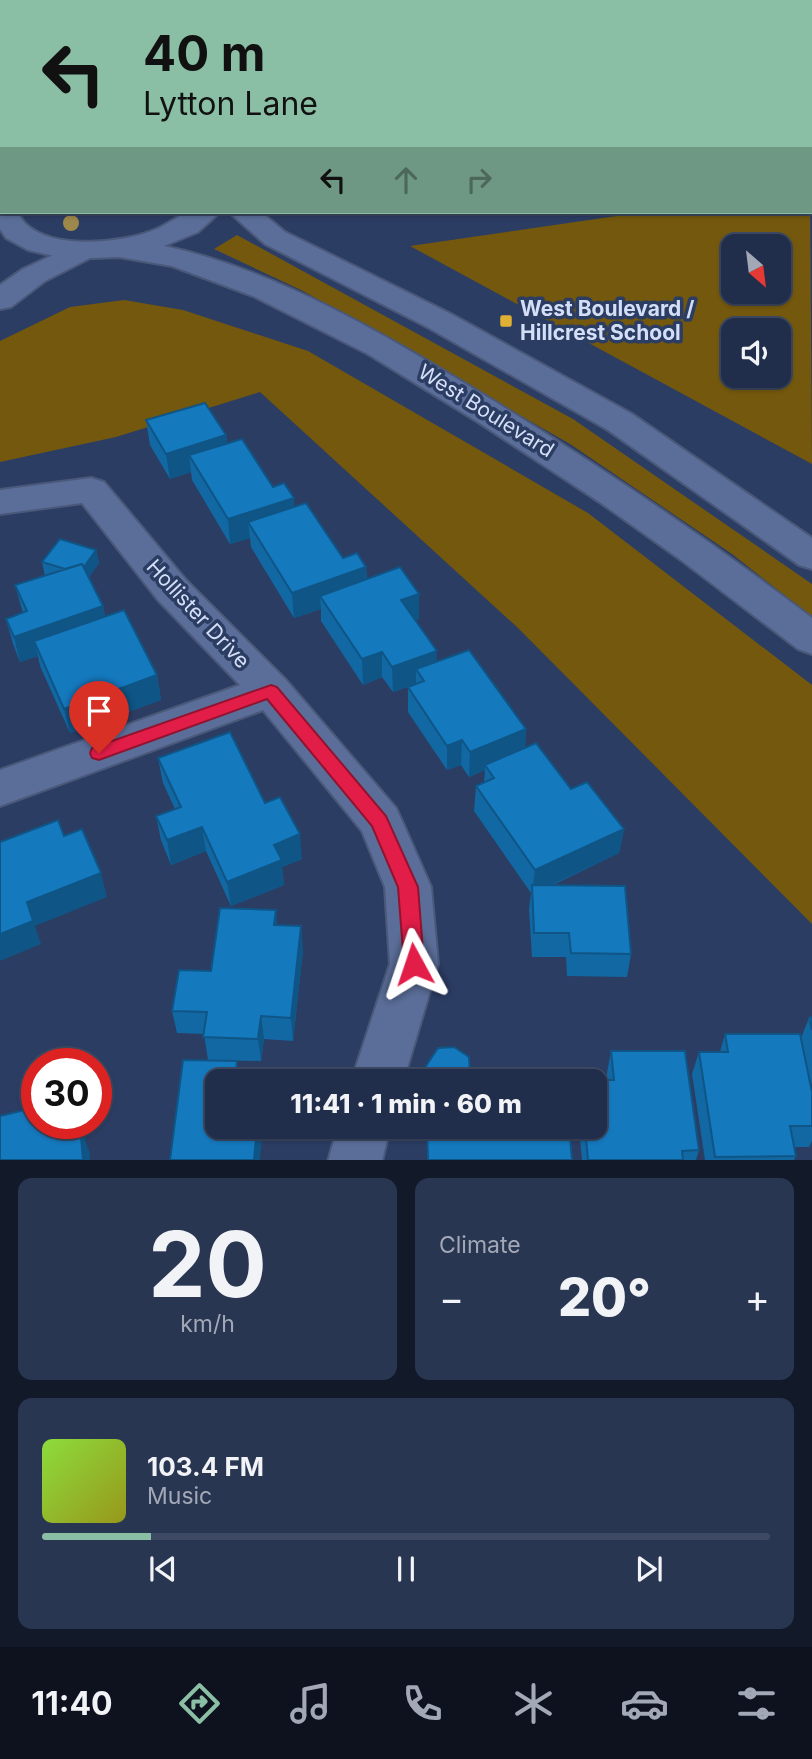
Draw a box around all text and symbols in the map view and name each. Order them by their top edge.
text: 40 m [143,24,266,83]
icon: left [28,28,119,119]
text: Lytton Lane [143,84,318,123]
icon: left [314,161,352,199]
icon: ahead [387,161,425,199]
icon: right [460,161,498,199]
north arrow [721,234,791,304]
map controls [721,234,791,388]
place label: West Boulevard / Hillcrest School [520,296,694,345]
marker: West Boulevard / Hillcrest School [498,313,514,329]
button: sound [721,318,791,388]
street label: West Boulevard [414,359,559,462]
street label: Hollister Drive [142,554,255,673]
pin [69,681,129,753]
icon: arrive [80,692,118,730]
position arrow [377,927,451,1001]
speed limit sign: 30 [21,1048,112,1139]
text: 11:41 · 1 min · 60 m [290,1088,522,1119]
text: 20 [148,1209,267,1319]
text: Climate [439,1231,521,1259]
text: 20° [558,1266,651,1329]
text: − [439,1275,464,1321]
text: + [745,1275,770,1321]
text: km/h [180,1310,235,1338]
text: 103.4 FM [147,1451,264,1482]
text: Music [147,1482,212,1510]
icon: previous [144,1550,182,1588]
icon: pause [387,1550,425,1588]
icon: next [630,1550,668,1588]
icon: directions [175,1679,224,1728]
icon: music [286,1679,335,1728]
icon: phone [398,1679,447,1728]
icon: climate [509,1679,558,1728]
icon: car [620,1679,669,1728]
icon: filters [732,1679,781,1728]
text: 11:40 [31,1684,113,1723]

